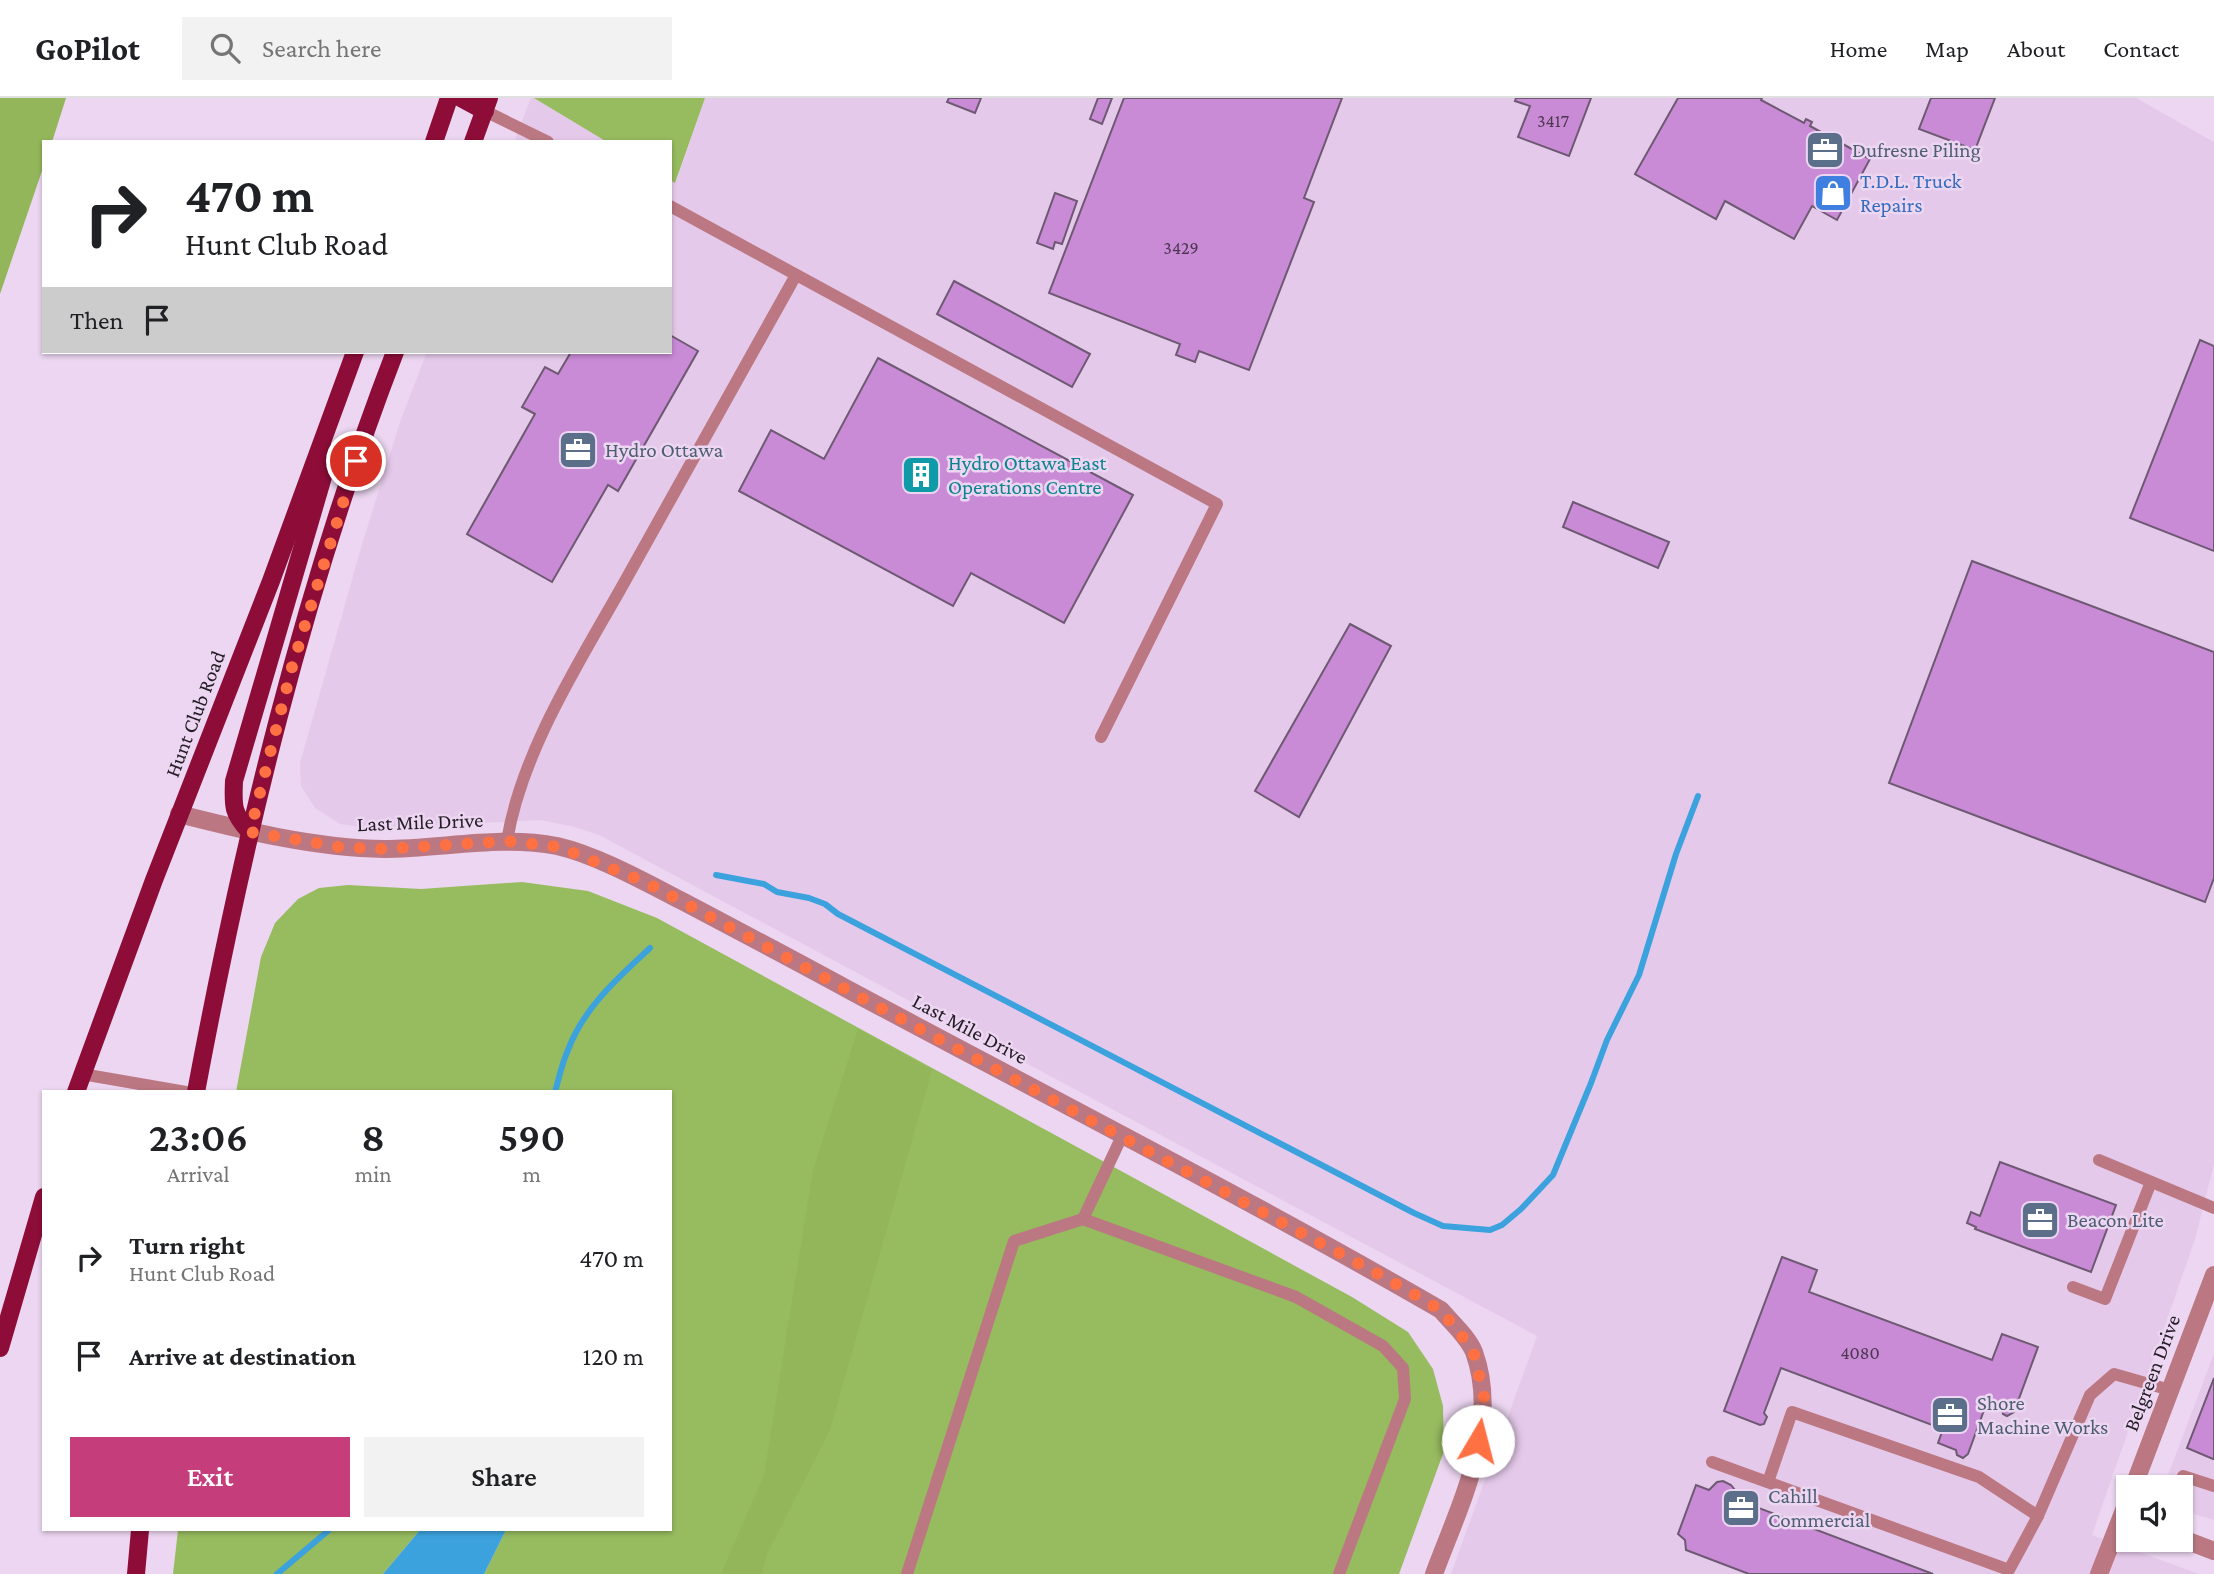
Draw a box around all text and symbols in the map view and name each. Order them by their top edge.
search box [182,17,672,80]
icon: search [206,29,244,67]
text: GoPilot [35,30,140,67]
text: Search here [262,34,381,63]
text: Home [1830,35,1887,62]
text: Map [1925,35,1969,62]
text: About [2007,35,2065,62]
text: Contact [2103,35,2179,62]
house number: 3417 [1537,111,1569,131]
office icon: Dufresne Piling [1804,129,1846,171]
place label: Dufresne Piling [1852,138,1981,162]
icon: right [70,168,161,259]
text: 470 m [185,168,314,223]
place label: T.D.L. Truck Repairs [1860,169,1962,217]
shop icon: T.D.L. Truck Repairs [1812,172,1854,214]
text: Hunt Club Road [185,226,388,262]
house number: 3429 [1163,238,1199,258]
icon: arrive [138,301,176,339]
text: Then [70,306,124,335]
office icon: Hydro Ottawa [557,429,599,471]
pin [326,431,386,491]
place label: Hydro Ottawa [605,438,723,462]
icon: arrive [337,442,375,480]
place label: Hydro Ottawa East Operations Centre [948,451,1108,499]
building icon: Hydro Ottawa East Operations Centre [900,454,942,496]
street label: Hunt Club Road [160,647,230,781]
street label: Last Mile Drive [356,808,484,836]
street label: Last Mile Drive [908,989,1032,1069]
text: 23:06 [149,1113,248,1160]
text: 8 [361,1113,385,1160]
text: 590 [498,1113,565,1160]
text: Arrival [167,1161,230,1187]
text: min [355,1161,392,1187]
text: m [523,1161,541,1187]
office icon: Beacon Lite [2019,1199,2061,1241]
place label: Beacon Lite [2067,1208,2164,1232]
text: Turn right [129,1231,245,1260]
icon: right [70,1239,108,1277]
text: 470 m [579,1244,644,1273]
text: Hunt Club Road [129,1260,275,1286]
street label: Belgreen Drive [2119,1311,2185,1435]
icon: arrive [70,1337,108,1375]
text: Arrive at destination [129,1342,356,1371]
text: 120 m [583,1342,644,1371]
house number: 4080 [1840,1343,1880,1363]
place label: Shore Machine Works [1977,1391,2108,1439]
office icon: Shore Machine Works [1929,1394,1971,1436]
position arrow [1441,1404,1515,1478]
button: Exit [70,1437,350,1517]
button: Share [364,1437,644,1517]
map controls [2116,1475,2193,1552]
button: sound [2116,1475,2193,1552]
place label: Cahill Commercial [1768,1484,1870,1532]
office icon: Cahill Commercial [1720,1487,1762,1529]

